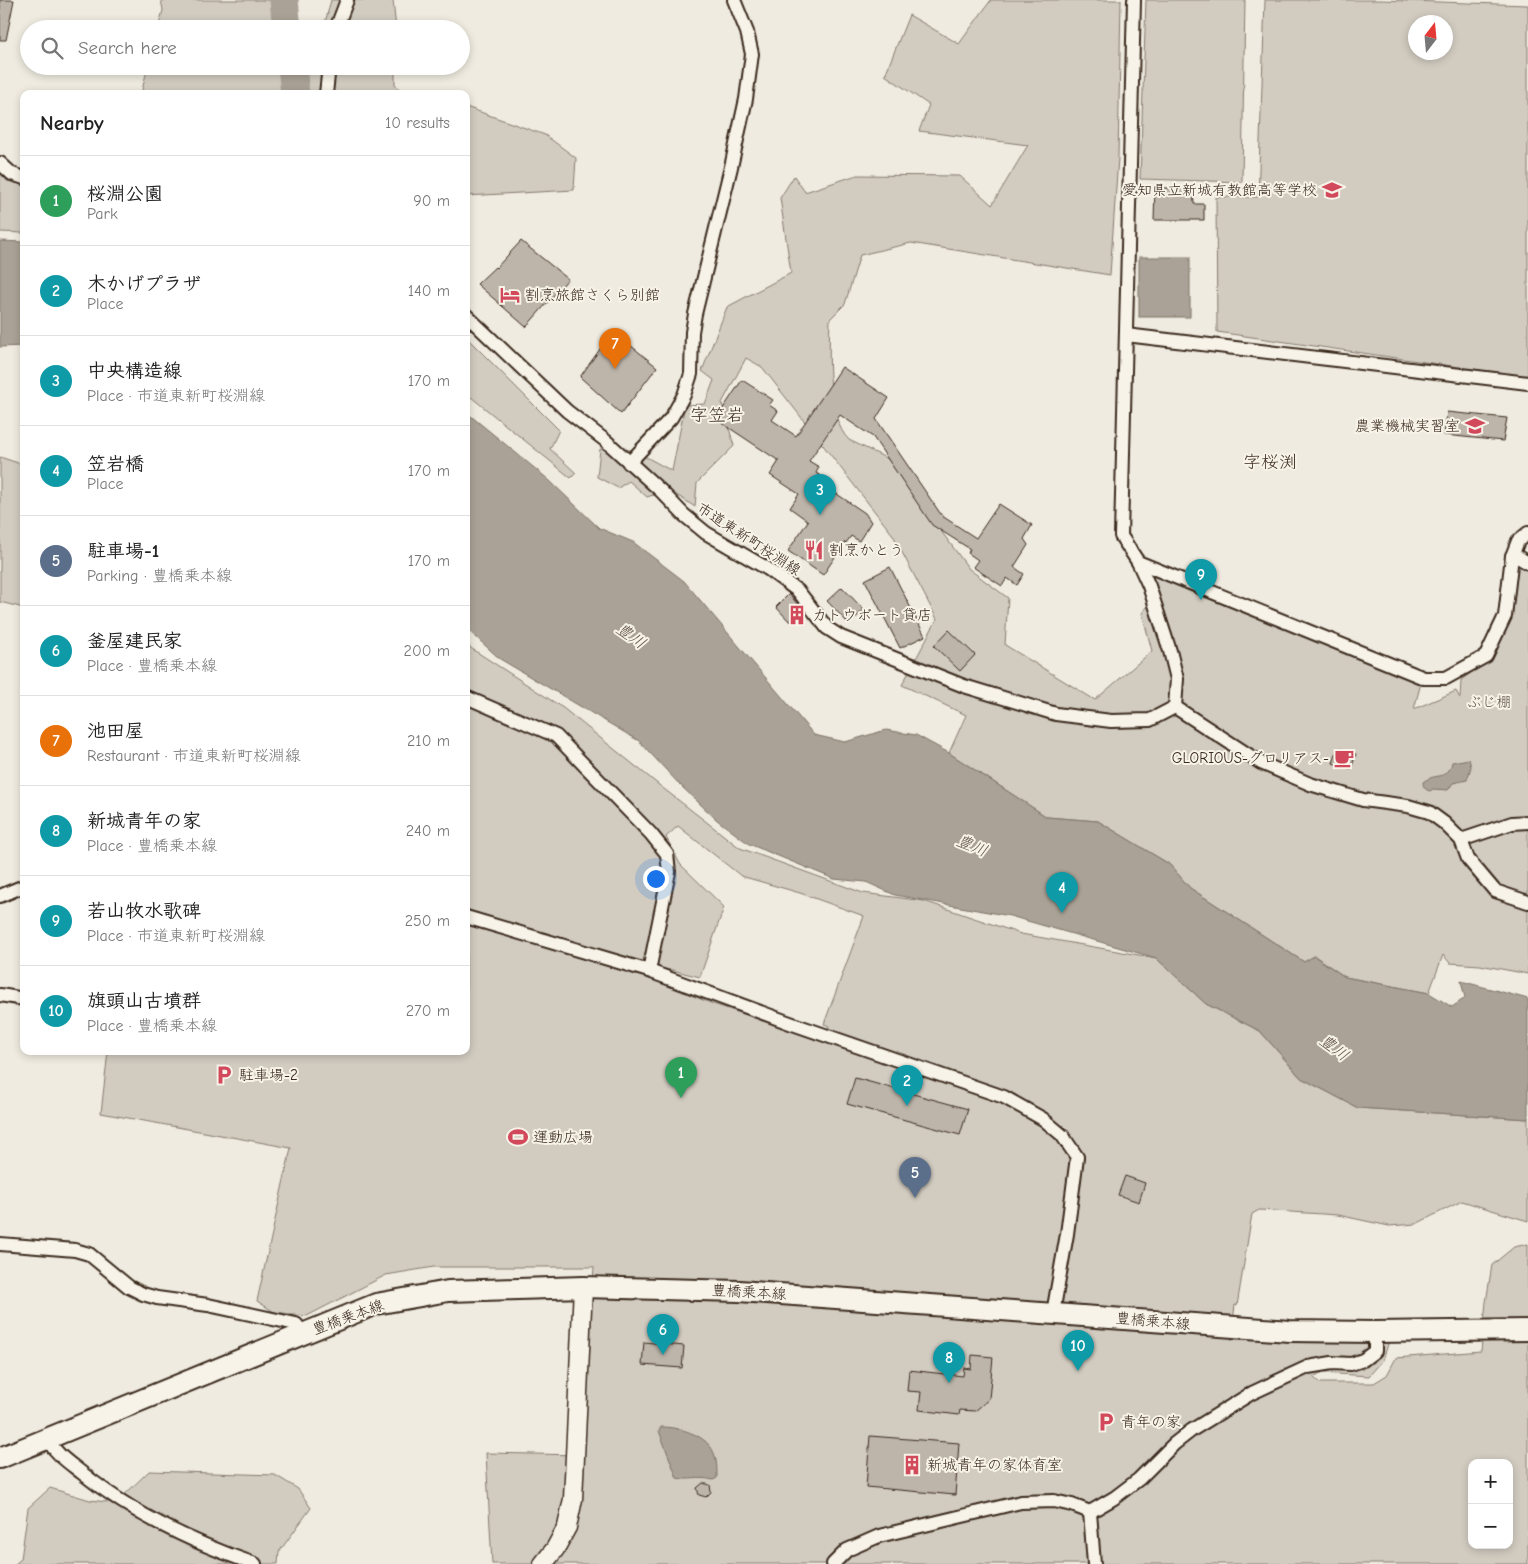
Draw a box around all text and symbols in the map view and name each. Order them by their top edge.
north arrow [1408,15,1453,60]
search box [20,20,470,75]
icon: search [38,34,66,62]
text: Search here [78,37,177,59]
text: Nearby [40,111,104,135]
text: 10 results [385,114,450,132]
school or university icon: 愛知県立新城有教館高等学校 [1321,179,1343,201]
place label: 愛知県立新城有教館高等学校 [1122,181,1317,199]
text: 桜淵公園 [87,183,163,205]
text: 1 [53,192,59,210]
text: 90 m [413,192,450,210]
text: Park [87,205,118,223]
text: 木かげプラザ [87,273,201,295]
text: 2 [52,282,60,300]
text: 140 m [408,282,450,300]
hotel icon: 割烹旅館さくら別館 [499,284,521,306]
place label: 割烹旅館さくら別館 [525,286,660,304]
text: Place [87,295,123,313]
pin: 7 [599,328,631,369]
text: 中央構造線 [87,360,182,382]
text: 3 [52,372,60,390]
text: 170 m [408,372,450,390]
text: Place · 市道東新町桜淵線 [87,387,265,405]
district label: 字笠岩 [690,405,744,426]
school or university icon: 農業機械実習室 [1464,415,1486,437]
place label: 農業機械実習室 [1355,417,1460,435]
district label: 字桜渕 [1243,452,1297,473]
text: 笠岩橋 [87,453,144,475]
text: 4 [52,462,60,480]
text: 170 m [408,462,450,480]
pin: 3 [804,474,836,515]
text: Place [87,475,123,493]
street label: 市道東新町桜淵線 [694,499,804,579]
restaurant icon: 割烹かとう [803,539,825,561]
text: 駐車場-1 [87,540,159,562]
place label: 割烹かとう [829,541,904,559]
text: 5 [52,552,60,570]
text: 170 m [408,552,450,570]
pin: 9 [1185,559,1217,600]
text: Parking · 豊橋乗本線 [87,567,232,585]
building icon: カトウボート貸店 [786,604,808,626]
place label: カトウボート貸店 [812,606,932,624]
water label: 豊川 [613,619,649,653]
text: 釜屋建民家 [87,630,182,652]
text: 6 [52,642,60,660]
text: 200 m [404,642,450,660]
text: Place · 豊橋乗本線 [87,657,217,675]
park label: ぶじ棚 [1466,693,1512,711]
text: 池田屋 [87,720,144,742]
text: 7 [52,732,60,750]
text: 210 m [407,732,450,750]
text: Restaurant · 市道東新町桜淵線 [87,747,301,765]
cafe icon: GLORIOUS-グロリアス- [1333,747,1355,769]
place label: GLORIOUS-グロリアス- [1172,749,1329,767]
text: 新城青年の家 [87,810,201,832]
text: 8 [52,822,60,840]
text: 240 m [406,822,450,840]
water label: 豊川 [954,831,990,861]
text: Place · 豊橋乗本線 [87,837,217,855]
your location [643,866,669,892]
pin: 4 [1046,872,1078,913]
text: 若山牧水歌碑 [87,900,201,922]
text: 9 [52,912,60,930]
text: 250 m [405,912,450,930]
text: Place · 市道東新町桜淵線 [87,927,265,945]
text: 旗頭山古墳群 [87,990,201,1012]
text: 10 [48,1002,64,1020]
text: 270 m [406,1002,450,1020]
text: Place · 豊橋乗本線 [87,1017,217,1035]
water label: 豊川 [1316,1031,1352,1065]
pin: 1 [665,1057,697,1098]
parking icon: 駐車場-2 [213,1064,235,1086]
pin: 2 [891,1065,923,1106]
place label: 駐車場-2 [239,1066,298,1084]
sports icon: 運動広場 [507,1126,529,1148]
place label: 運動広場 [533,1128,593,1146]
pin: 5 [899,1157,931,1198]
street label: 豊橋乗本線 [711,1281,787,1303]
street label: 豊橋乗本線 [310,1296,386,1338]
street label: 豊橋乗本線 [1115,1309,1191,1333]
pin: 6 [647,1314,679,1355]
pin: 10 [1062,1330,1094,1371]
pin: 8 [933,1342,965,1383]
parking icon: 青年の家 [1095,1411,1117,1433]
place label: 青年の家 [1121,1413,1181,1431]
building icon: 新城青年の家体育室 [901,1454,923,1476]
place label: 新城青年の家体育室 [927,1456,1062,1474]
map controls [1468,1459,1513,1549]
button: + [1468,1459,1513,1504]
button: − [1468,1504,1513,1549]

